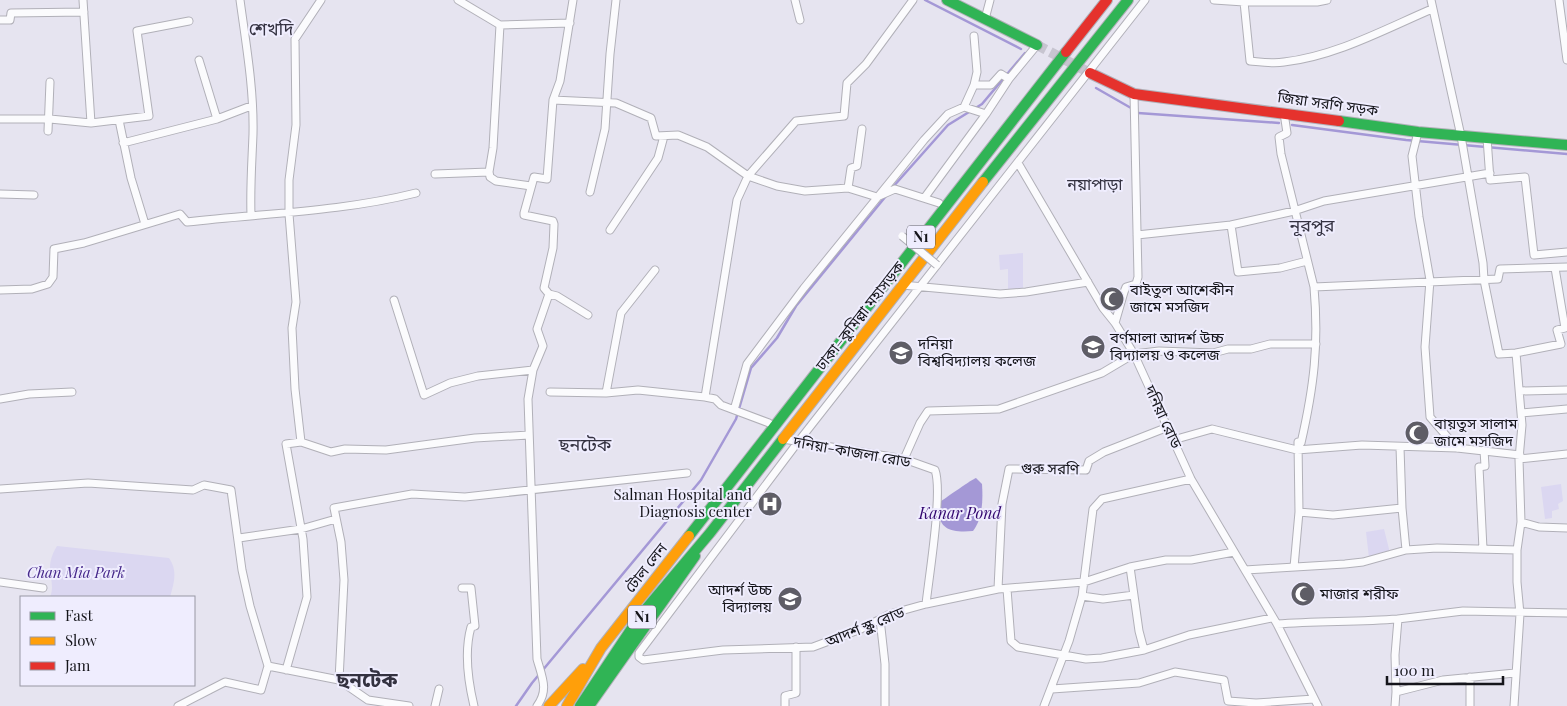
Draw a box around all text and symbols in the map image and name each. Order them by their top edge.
district label: শেখদি [249,16,294,40]
street label: জিয়া সরণি সড়ক [1276,86,1381,120]
district label: নয়াপাড়া [1066,173,1123,194]
district label: নূরপুর [1288,213,1335,237]
road number: N1 [907,226,935,248]
street label: ঢাকা–কুমিল্লা মহাসড়ক [810,256,909,375]
place label: বাইতুল আশেকীন জামে মসজিদ [1129,279,1235,316]
mosque icon: বাইতুল আশেকীন জামে মসজিদ [1099,286,1125,312]
place label: বর্ণমালা আদর্শ উচ্চ বিদ্যালয় ও কলেজ [1109,327,1225,364]
place label: দনিয়া বিশ্ববিদ্যালয় কলেজ [917,333,1037,370]
school or university icon: বর্ণমালা আদর্শ উচ্চ বিদ্যালয় ও কলেজ [1080,334,1106,360]
school or university icon: দনিয়া বিশ্ববিদ্যালয় কলেজ [888,340,914,366]
street label: দনিয়া রোড [1140,381,1187,452]
place label: বায়তুস সালাম জামে মসজিদ [1433,413,1518,450]
mosque icon: বায়তুস সালাম জামে মসজিদ [1404,420,1430,446]
street label: দনিয়া-কাজলা রোড [791,431,913,471]
district label: ছনটেক [558,432,612,456]
street label: গুরু সরণি [1021,457,1080,479]
place label: Salman Hospital and Diagnosis center [614,484,752,521]
hospital icon: Salman Hospital and Diagnosis center [757,491,783,517]
water label: Kanar Pond [918,502,1003,523]
street label: টোল লেন [620,538,671,596]
park label: Chan Mia Park [27,562,125,582]
place label: আদর্শ উচ্চ বিদ্যালয় [707,579,773,616]
mosque icon: মাজার শরীফ [1290,581,1316,607]
place label: মাজার শরীফ [1319,583,1399,603]
school or university icon: আদর্শ উচ্চ বিদ্যালয় [777,586,803,612]
legend [20,596,195,686]
street label: আদর্শ স্কুল রোড [821,601,907,652]
text: Fast [65,605,94,625]
road number: N1 [628,606,656,628]
text: Slow [65,630,97,650]
scale bar [1387,654,1503,686]
text: Jam [64,655,91,675]
text: 100 m [1394,660,1435,680]
district label: ছনটেক [336,665,398,692]

